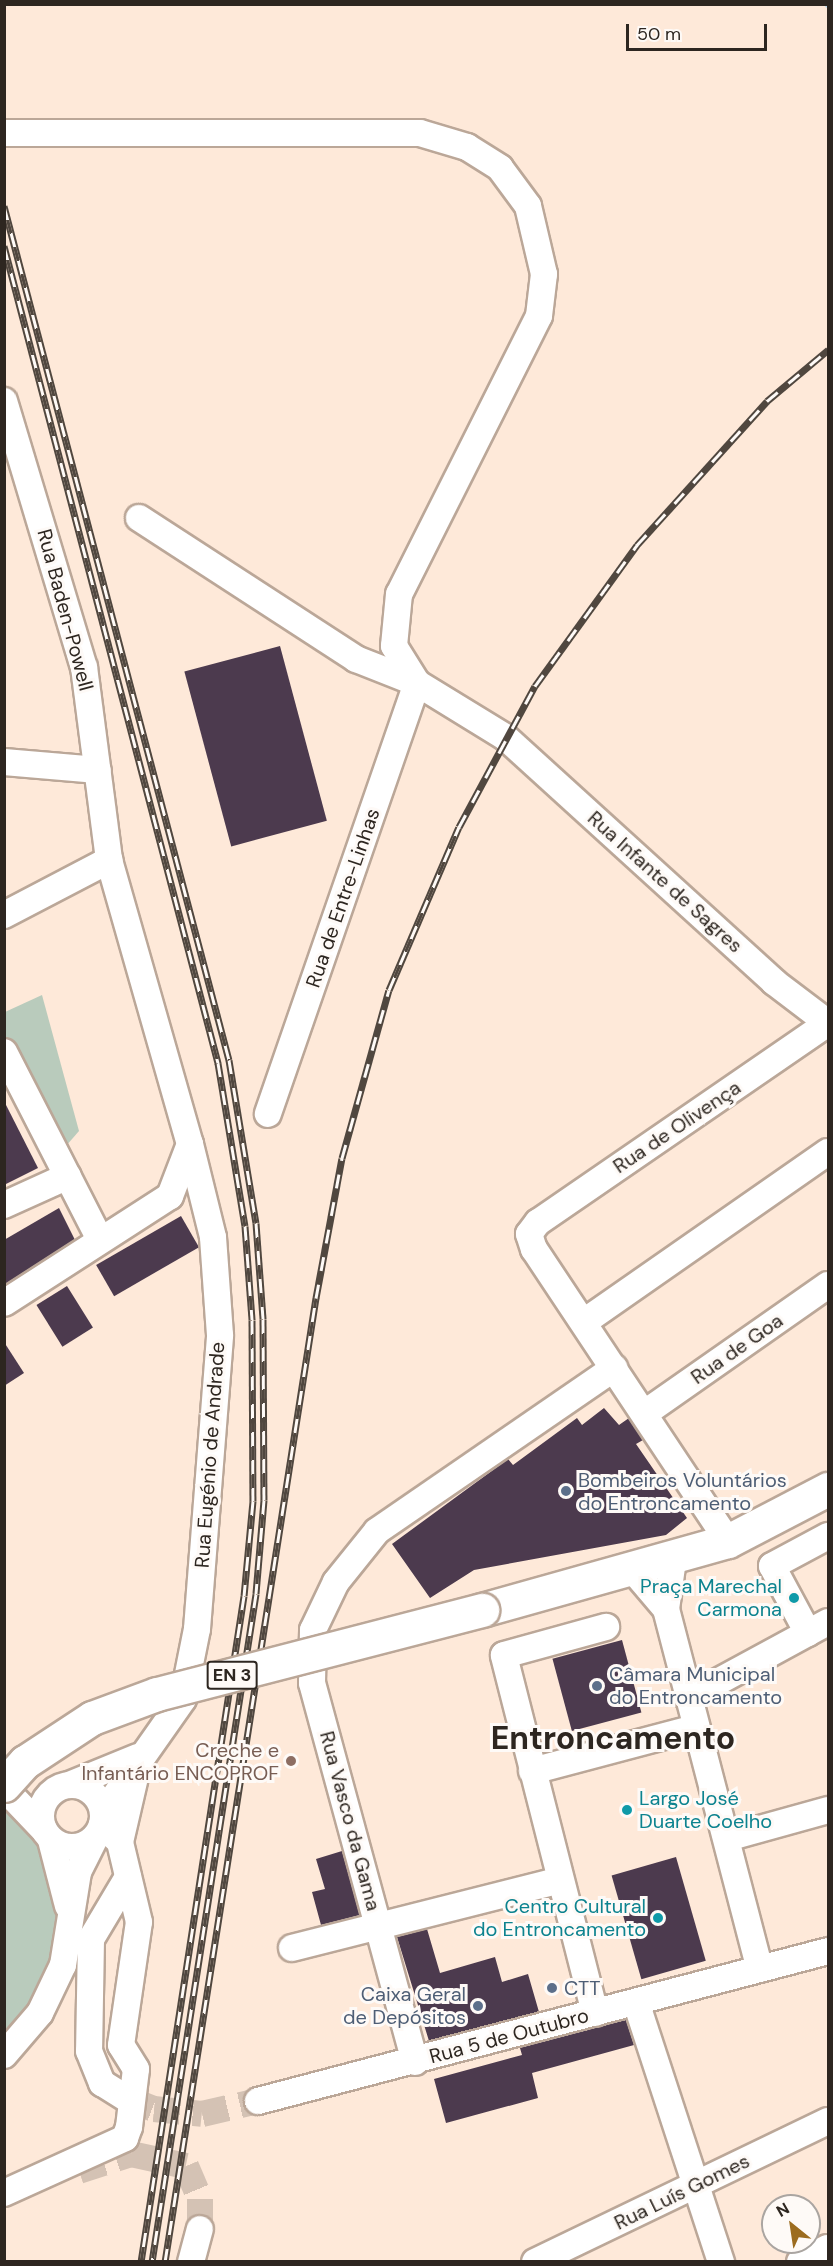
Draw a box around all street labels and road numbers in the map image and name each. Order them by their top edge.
street label: Rua Baden-Powell [32,527,98,693]
street label: Rua de Entre-Linhas [301,805,385,991]
street label: Rua Infante de Sagres [583,806,747,958]
street label: Rua de Olivença [609,1075,745,1179]
street label: Rua de Goa [686,1309,788,1389]
street label: Rua Eugénio de Andrade [190,1341,230,1569]
road number: EN 3 [206,1660,258,1690]
street label: Rua Vasco da Gama [314,1729,386,1913]
street label: Rua 5 de Outubro [427,2003,591,2069]
street label: Rua Luís Gomes [610,2149,754,2235]

